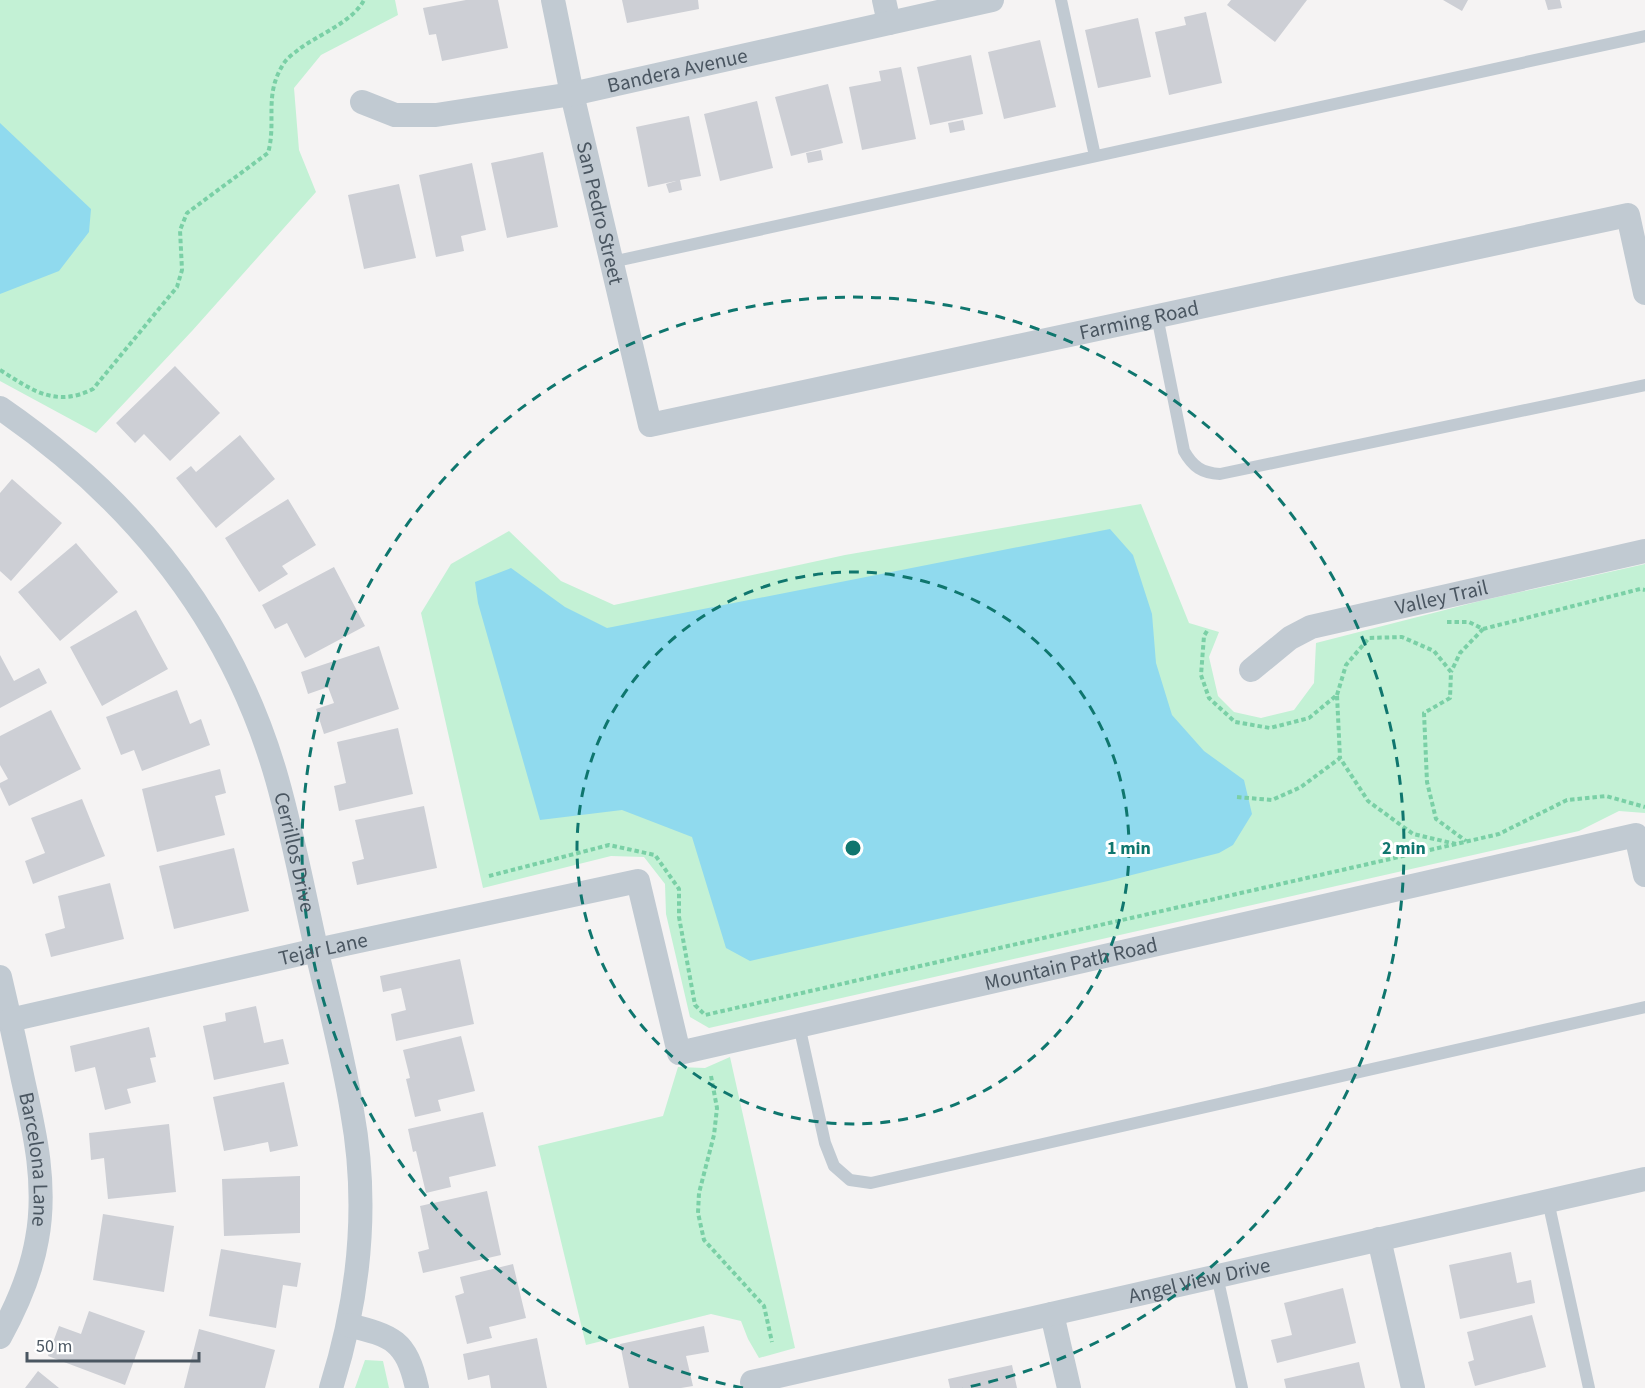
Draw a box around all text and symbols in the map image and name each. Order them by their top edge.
street label: Bandera Avenue [604,40,750,101]
street label: San Pedro Street [569,138,631,287]
street label: Farming Road [1076,293,1201,347]
street label: Valley Trail [1392,572,1491,622]
street label: Cerrillos Drive [266,789,323,915]
text: 1 min [1107,836,1151,861]
text: 2 min [1382,836,1426,861]
centre of rings [843,838,863,858]
street label: Tejar Lane [276,925,370,973]
street label: Mountain Path Road [981,929,1160,998]
street label: Barcelona Lane [11,1089,56,1228]
street label: Angel View Drive [1125,1250,1273,1311]
scale bar [27,1325,200,1363]
text: 50 m [36,1334,72,1359]

